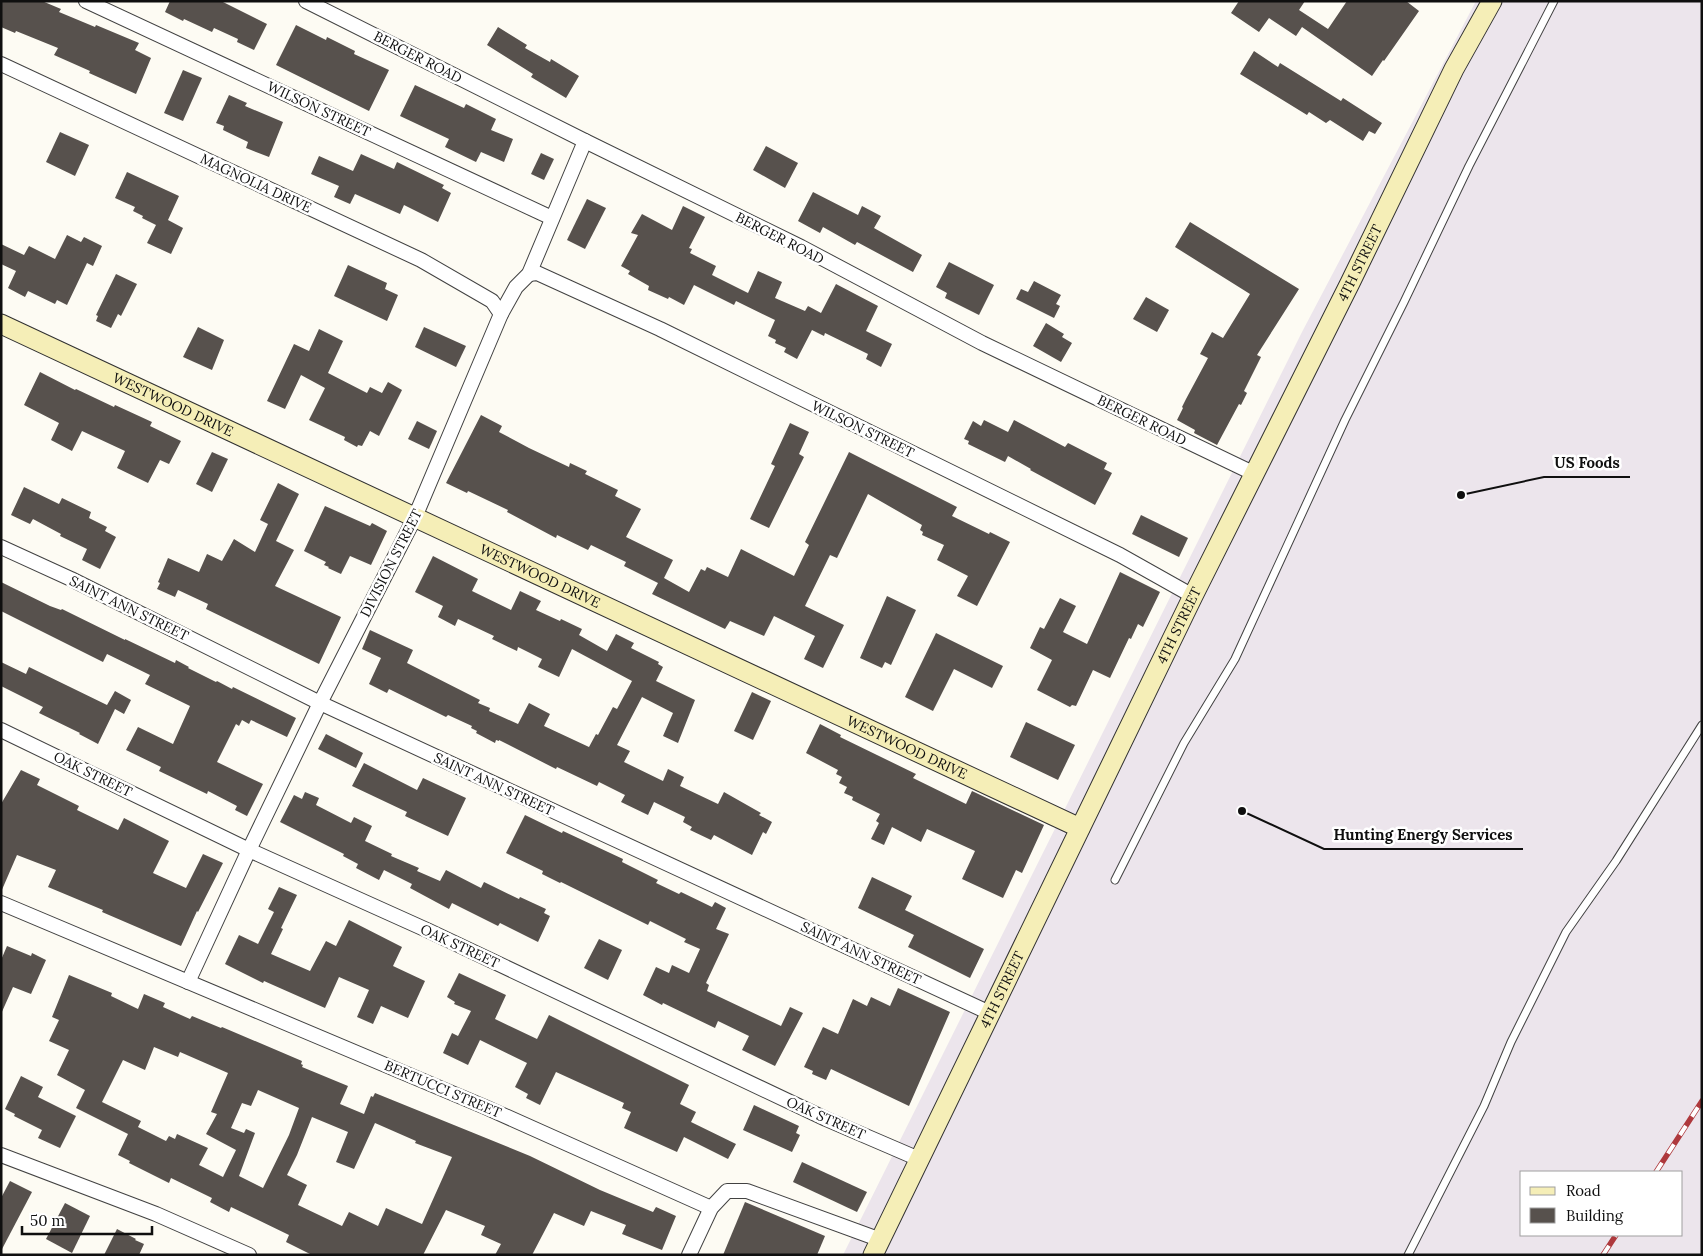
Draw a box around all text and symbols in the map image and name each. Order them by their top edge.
street label: BERGER ROAD [371,27,465,87]
street label: WILSON STREET [264,77,374,141]
street label: MAGNOLIA DRIVE [198,149,315,217]
street label: BERGER ROAD [733,208,827,268]
street label: 4TH STREET [1333,222,1386,304]
street label: WESTWOOD DRIVE [110,368,237,440]
street label: BERGER ROAD [1095,391,1189,449]
street label: WILSON STREET [809,396,917,462]
callout: US Foods [1544,447,1630,477]
text: US Foods [1554,453,1620,472]
street label: DIVISION STREET [356,506,426,620]
street label: WESTWOOD DRIVE [477,540,604,612]
street label: SAINT ANN STREET [66,571,192,645]
street label: 4TH STREET [1152,584,1205,667]
street label: WESTWOOD DRIVE [844,711,971,783]
street label: OAK STREET [51,747,135,801]
street label: SAINT ANN STREET [431,748,557,820]
callout: Hunting Energy Services [1324,819,1523,849]
text: Hunting Energy Services [1334,825,1512,844]
street label: SAINT ANN STREET [798,917,924,989]
street label: OAK STREET [418,920,502,972]
street label: 4TH STREET [976,948,1028,1031]
street label: BERTUCCI STREET [382,1056,504,1122]
street label: OAK STREET [784,1092,869,1144]
legend [1520,1171,1683,1236]
text: Road [1566,1181,1601,1200]
scale bar [22,1204,152,1236]
text: Building [1566,1206,1624,1225]
text: 50 m [30,1211,65,1230]

